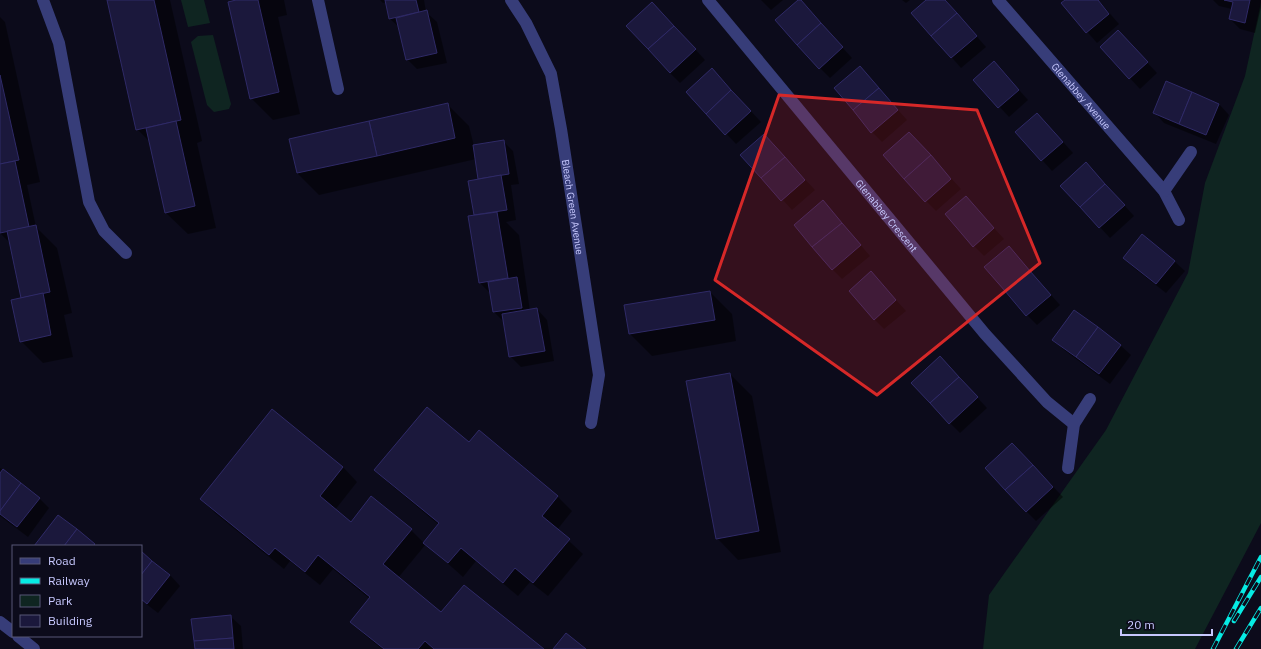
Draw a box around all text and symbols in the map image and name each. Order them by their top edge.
street label: Glenabbey Avenue [1048,60,1114,133]
street label: Bleach Green Avenue [559,158,586,256]
street label: Glenabbey Crescent [852,177,921,255]
legend [12,545,142,637]
text: Road [48,553,76,568]
text: Railway [48,573,90,588]
text: Park [48,593,73,608]
scale bar [1121,611,1212,637]
text: Building [48,613,93,628]
text: 20 m [1127,617,1155,632]

